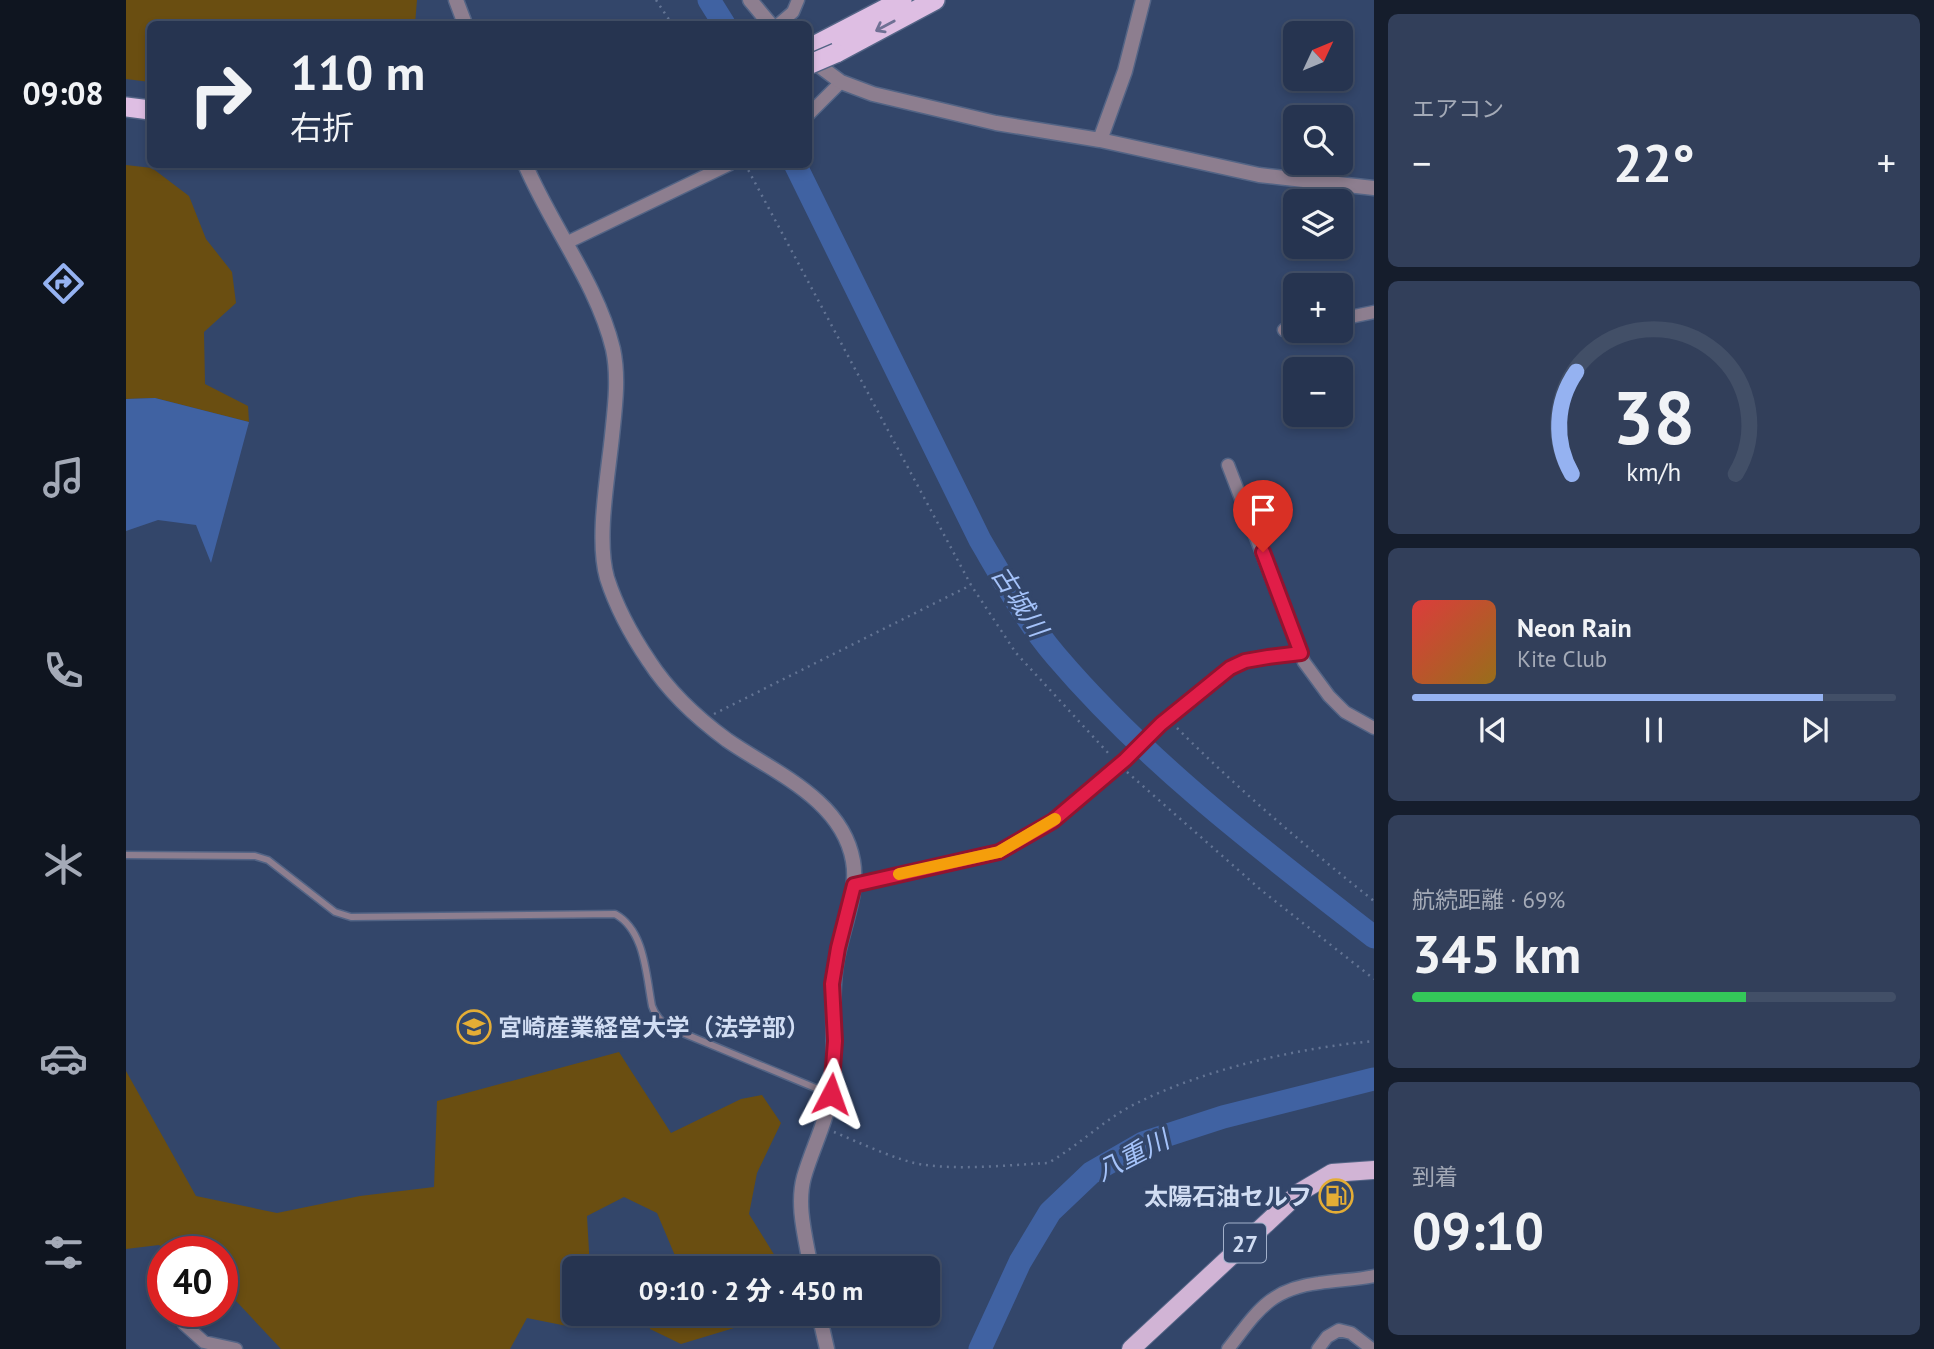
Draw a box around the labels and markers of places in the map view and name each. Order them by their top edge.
pin [1233,480,1293,552]
school or university icon: 宮崎産業経営大学（法学部） [455,1008,493,1046]
place label: 宮崎産業経営大学（法学部） [498,1012,810,1043]
fuel station icon: 太陽石油セルフ [1317,1177,1355,1215]
place label: 太陽石油セルフ [1144,1181,1312,1212]

